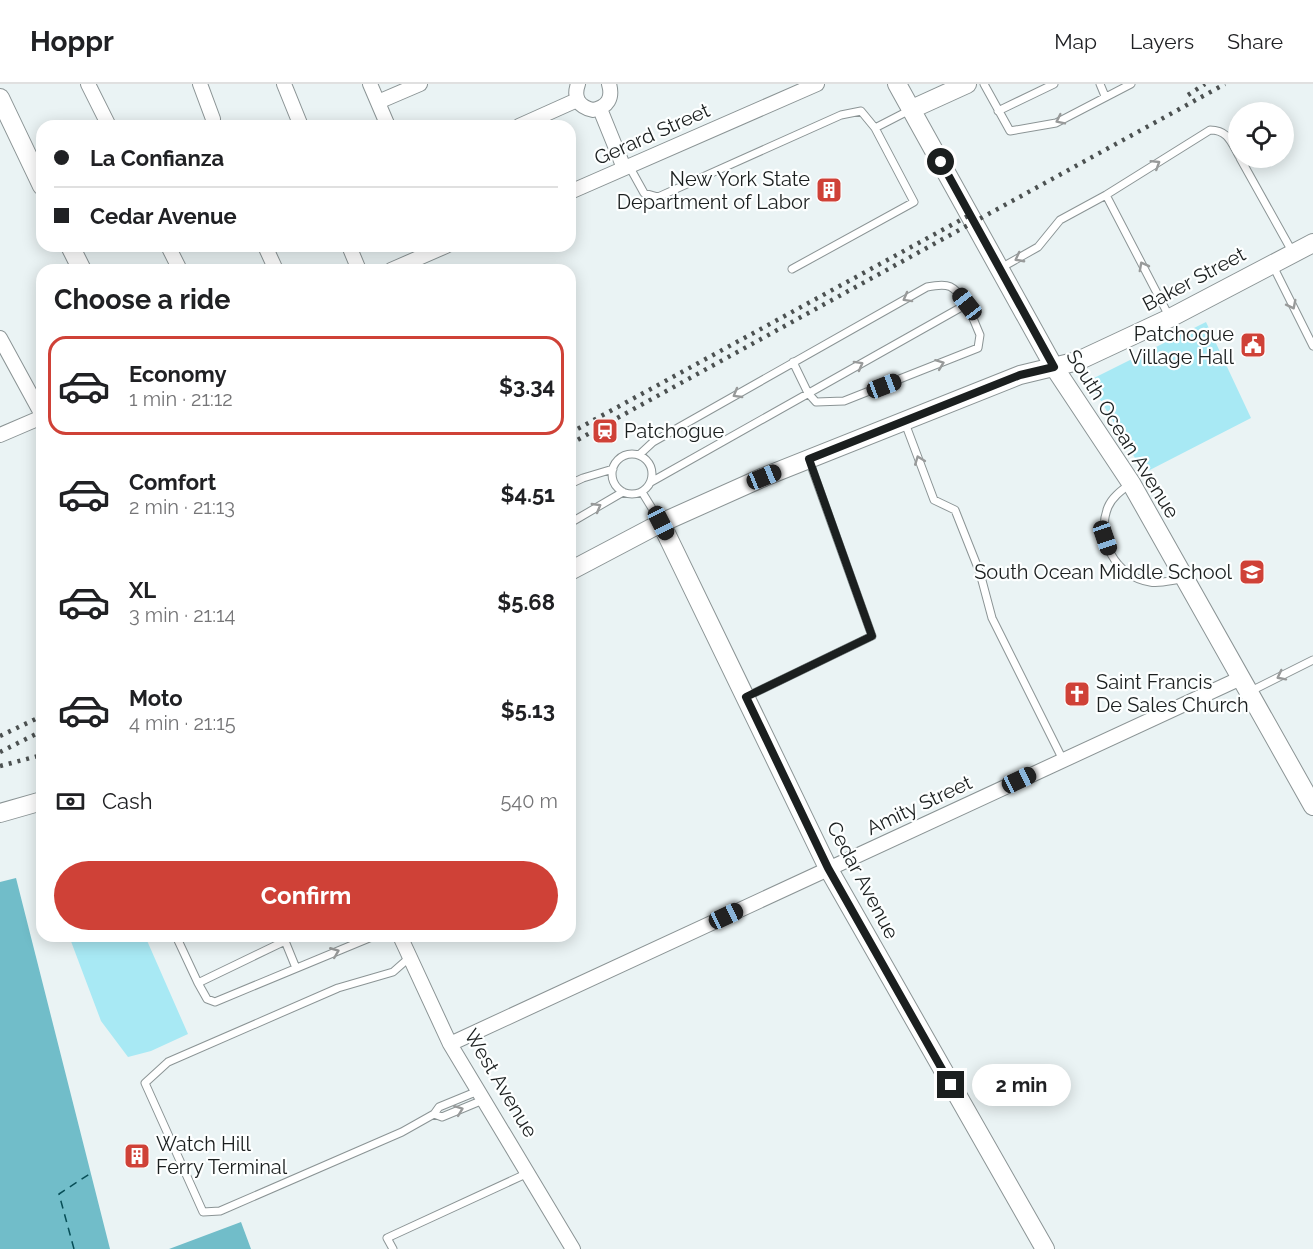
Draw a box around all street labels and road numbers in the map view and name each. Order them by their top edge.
street label: Gerard Street [591,98,714,170]
street label: Baker Street [1138,242,1250,316]
street label: South Ocean Avenue [1061,345,1185,523]
street label: Amity Street [862,770,976,840]
street label: Cedar Avenue [822,817,904,943]
street label: West Avenue [459,1024,543,1142]

